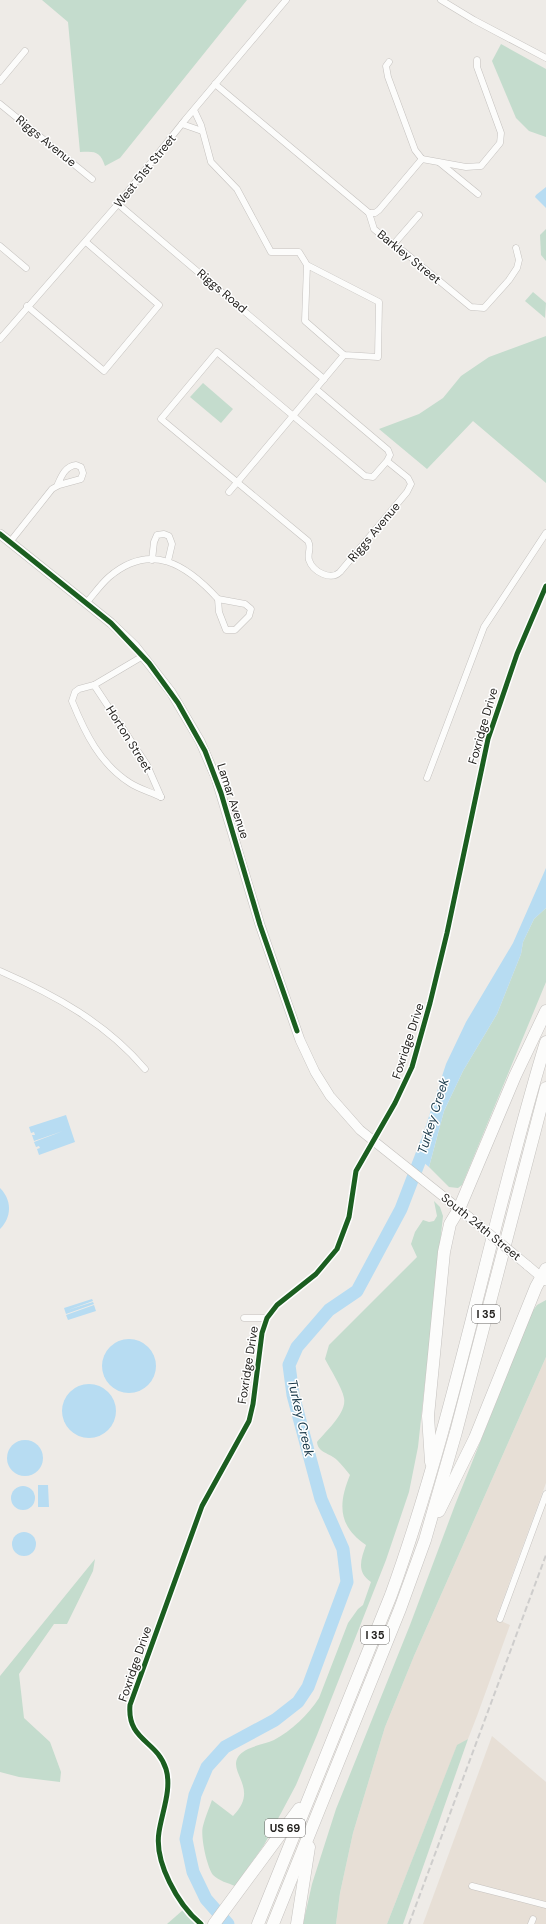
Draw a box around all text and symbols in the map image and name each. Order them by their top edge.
street label: Riggs Avenue [12,112,80,170]
street label: West 51st Street [110,131,180,211]
street label: Barkley Street [374,226,444,288]
street label: Riggs Road [194,265,250,317]
street label: Riggs Avenue [344,499,404,565]
street label: Foxridge Drive [464,686,502,766]
street label: Horton Street [102,703,156,775]
street label: Lamar Avenue [213,761,253,841]
street label: Foxridge Drive [388,1001,428,1081]
water label: Turkey Creek [413,1076,453,1156]
street label: South 24th Street [438,1190,525,1264]
road number: I 35 [472,1305,500,1323]
street label: Foxridge Drive [234,1325,262,1405]
water label: Turkey Creek [284,1378,318,1459]
street label: Foxridge Drive [115,1624,155,1704]
road number: I 35 [361,1626,389,1644]
road number: US 69 [265,1819,305,1837]

